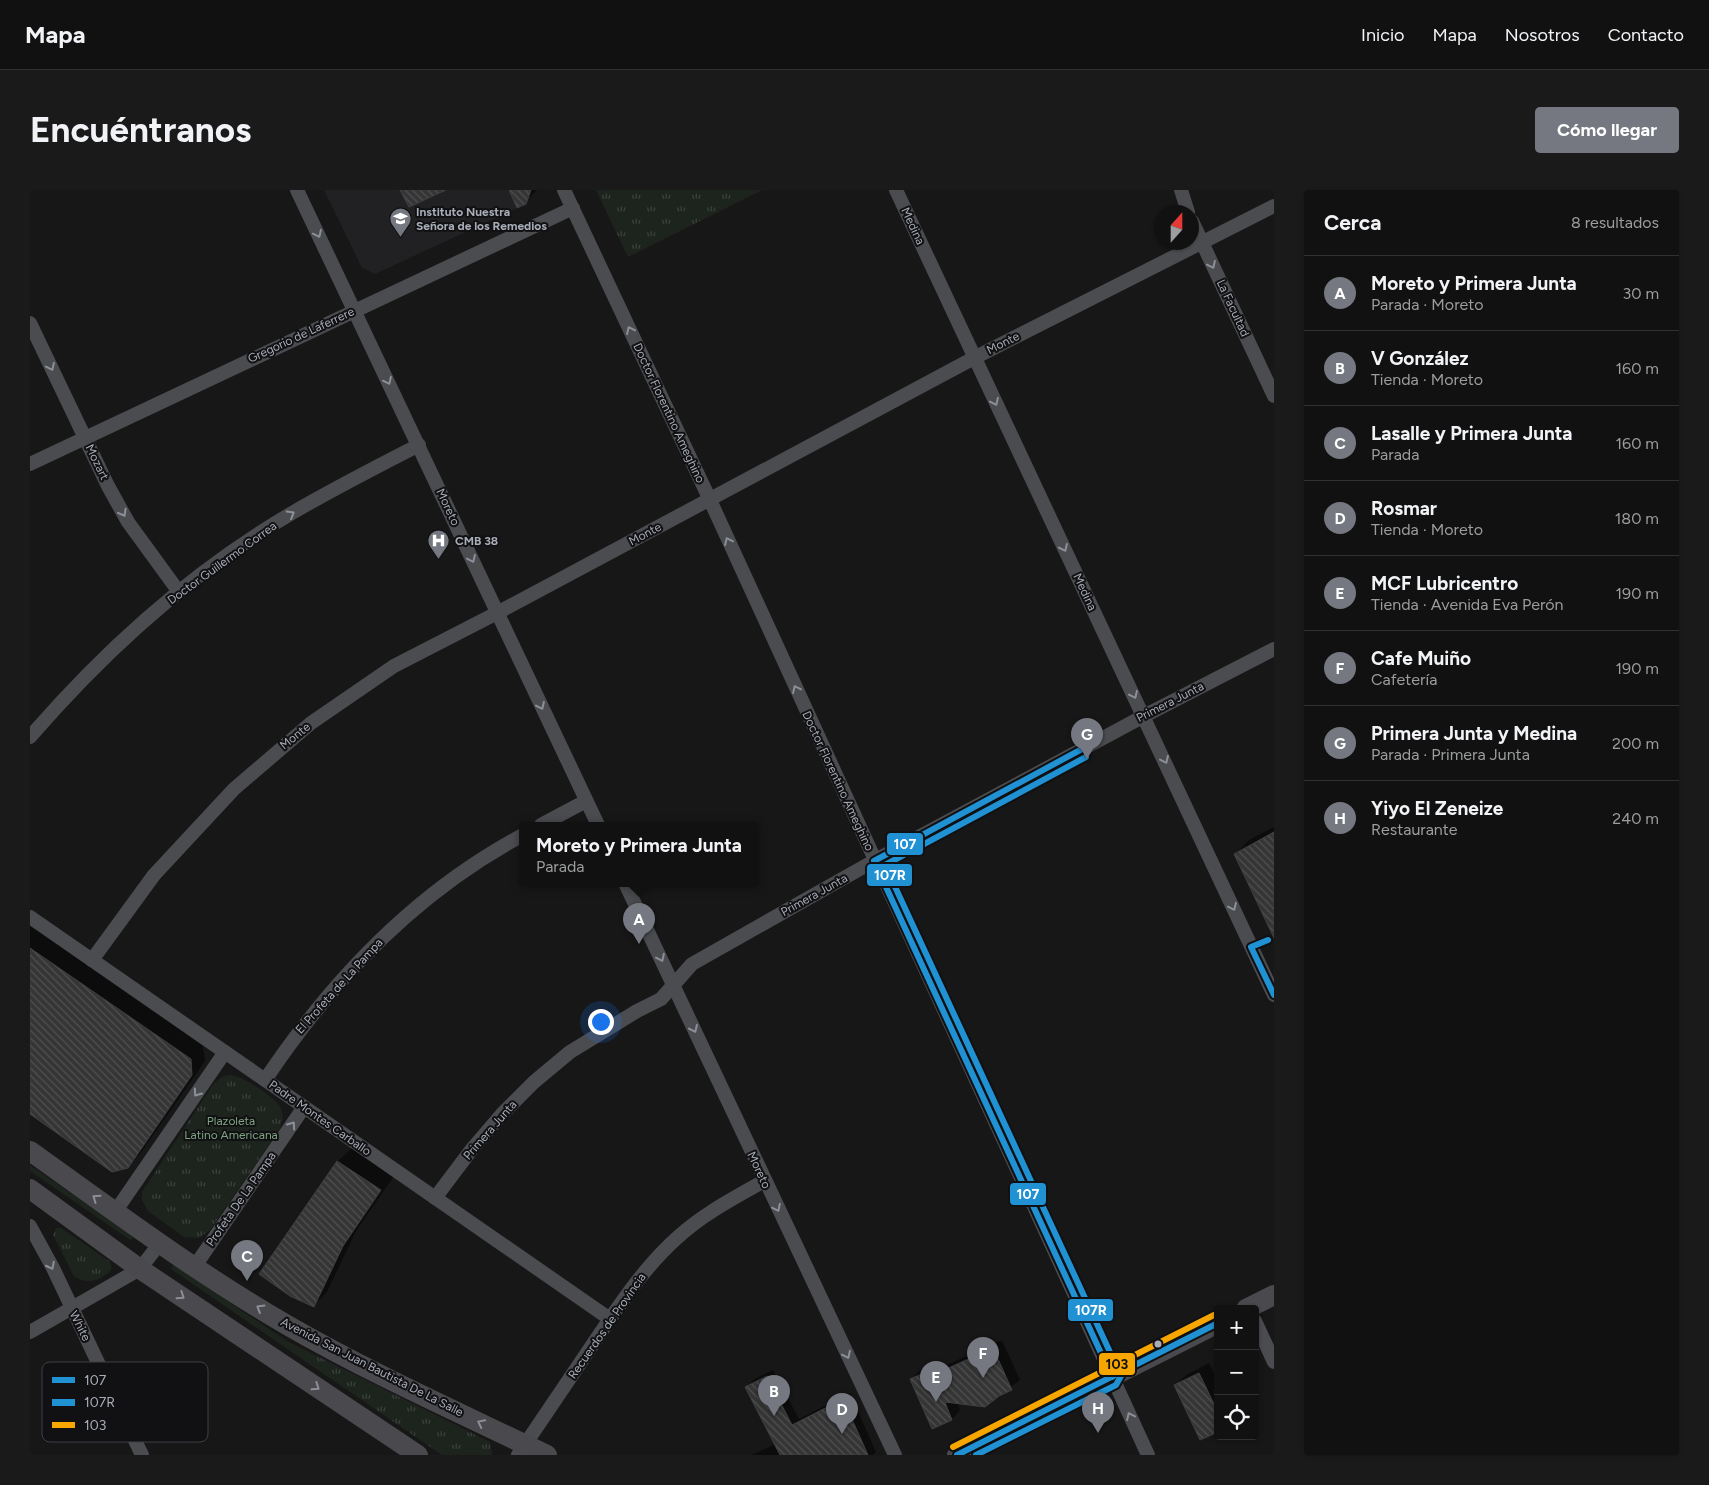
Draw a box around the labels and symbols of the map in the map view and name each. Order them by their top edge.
place label: Instituto Nuestra Señora de los Remedios [416,205,547,233]
street label: Medina [898,205,928,247]
north arrow [1154,205,1199,250]
school or university icon: Instituto Nuestra Señora de los Remedios [388,207,412,238]
one-way arrow [312,229,322,238]
one-way arrow [1206,260,1217,269]
street label: La Facultad [1214,277,1252,339]
street label: Gregorio de Laferrere [246,304,357,366]
one-way arrow [626,326,636,335]
street label: Monte [984,329,1022,357]
street label: Doctor Florentino Ameghino [630,341,708,485]
one-way arrow [45,362,55,371]
one-way arrow [382,376,392,385]
one-way arrow [988,397,999,406]
street label: Mozart [82,442,112,482]
street label: Moreto [433,486,463,528]
one-way arrow [116,507,126,516]
one-way arrow [285,510,294,520]
street label: Doctor Guillermo Correa [165,519,279,607]
street label: Monte [626,519,664,548]
hospital icon: CMB 38 [427,529,451,560]
place label: CMB 38 [455,534,498,548]
one-way arrow [724,537,735,546]
one-way arrow [1058,543,1069,552]
one-way arrow [466,554,476,563]
street label: Medina [1070,571,1100,613]
street label: Primera Junta [1134,679,1206,725]
one-way arrow [792,685,802,694]
one-way arrow [1128,690,1138,699]
one-way arrow [535,701,545,710]
street label: Doctor Florentino Ameghino [799,709,877,853]
pin: G [1071,718,1103,759]
street label: Monte [277,719,313,752]
one-way arrow [1158,755,1169,764]
line badge: 107 [886,832,924,856]
text: 107 [894,836,917,853]
line badge: 107R [866,863,913,887]
text: 107R [874,867,906,884]
street label: Primera Junta [778,871,850,919]
one-way arrow [1227,902,1237,911]
pin: A [623,903,655,944]
street label: El Profeta de La Pampa [293,935,385,1037]
one-way arrow [655,953,665,962]
your location [588,1009,614,1035]
one-way arrow [688,1024,698,1033]
street label: Padre Montes Carballo [266,1078,374,1159]
one-way arrow [194,1087,203,1096]
street label: Primera Junta [460,1098,520,1162]
park label: Plazoleta Latino Americana [184,1114,278,1142]
one-way arrow [286,1121,295,1131]
street label: Profeta De La Pampa [203,1149,279,1249]
street label: Moreto [744,1149,774,1191]
line badge: 107 [1009,1182,1047,1206]
text: 107 [1017,1186,1040,1203]
one-way arrow [92,1195,102,1204]
one-way arrow [771,1203,781,1212]
pin: C [231,1240,263,1281]
one-way arrow [45,1261,56,1270]
street label: Recuerdos de Provincia [565,1270,649,1382]
one-way arrow [175,1290,185,1299]
line badge: 107R [1067,1298,1114,1322]
text: 107R [1075,1302,1107,1319]
one-way arrow [256,1305,265,1315]
street label: White [66,1309,94,1344]
street label: Avenida San Juan Bautista De La Salle [278,1315,466,1420]
pin: F [967,1337,999,1378]
unlabelled marker [1153,1339,1163,1349]
one-way arrow [841,1350,851,1359]
line badge: 103 [1098,1352,1136,1376]
text: 103 [1106,1356,1129,1373]
pin: E [920,1361,952,1402]
legend [42,1362,208,1442]
text: 107 [84,1372,107,1389]
pin: B [758,1375,790,1416]
one-way arrow [310,1381,320,1390]
pin: H [1082,1392,1114,1433]
pin: D [826,1393,858,1434]
text: 107R [84,1394,115,1411]
one-way arrow [1126,1412,1136,1421]
text: 103 [84,1417,106,1434]
one-way arrow [478,1419,487,1429]

